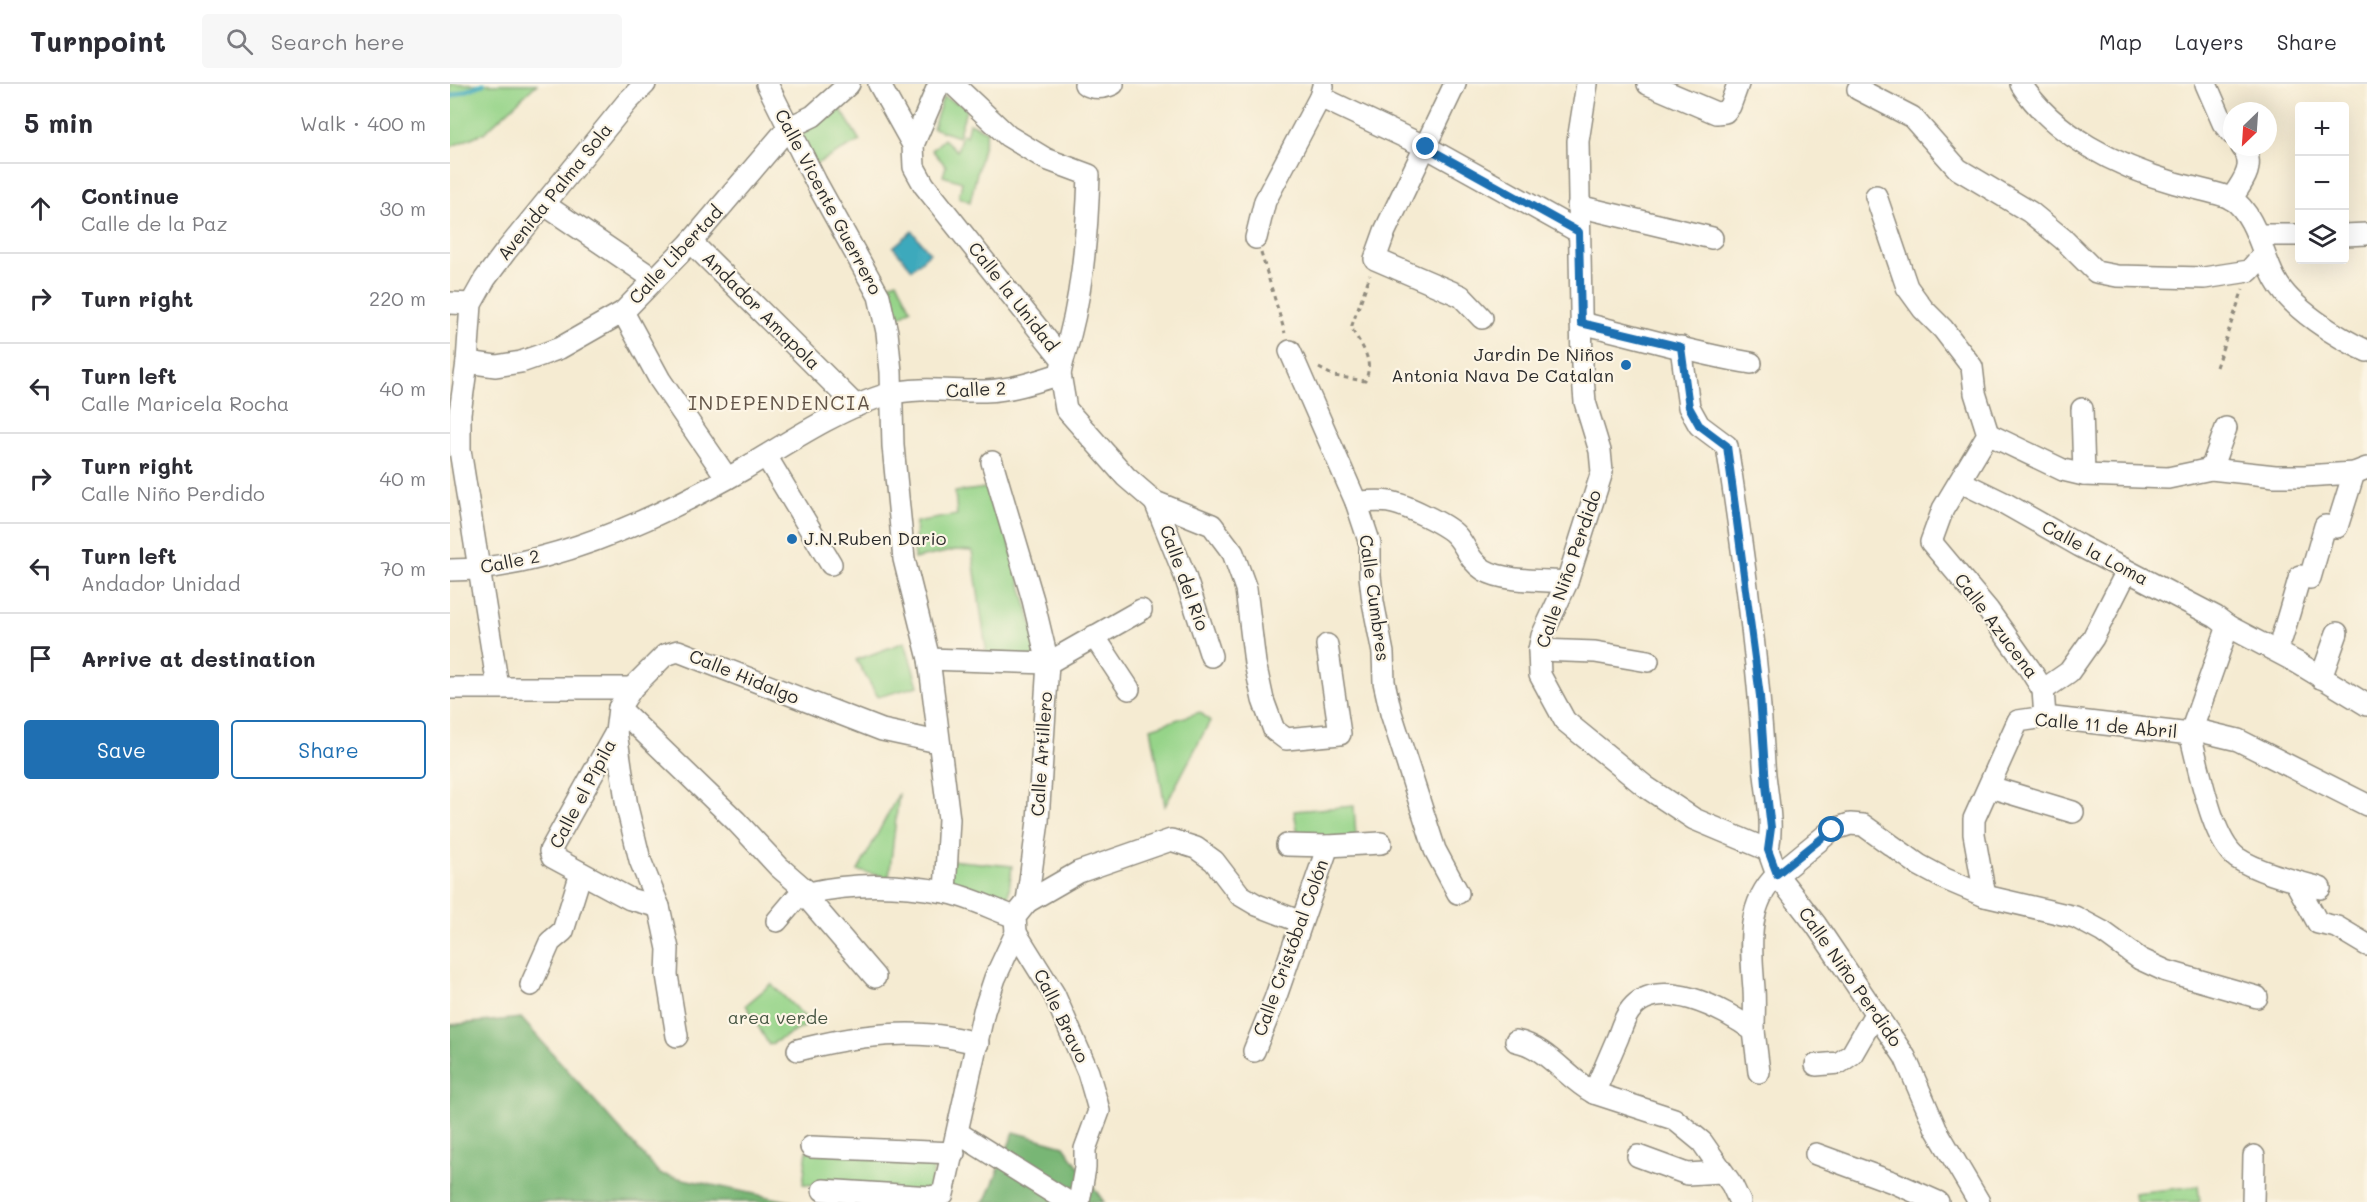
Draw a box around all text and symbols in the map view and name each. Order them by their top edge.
search box [202,14,622,68]
text: Turnpoint [30,23,166,59]
icon: search [223,25,256,58]
text: Search here [271,27,405,56]
text: Map [2099,28,2142,55]
text: Layers [2175,28,2244,55]
text: Share [2277,28,2337,55]
north arrow [2223,102,2277,156]
map controls [2295,102,2349,264]
button: + [2295,102,2349,156]
street label: Calle Vicente Guerrero [770,105,888,299]
text: 5 min [24,106,93,140]
text: Walk · 400 m [300,110,426,136]
street label: Avenida Palma Sola [491,118,617,265]
route end [1412,133,1438,159]
button: − [2295,156,2349,210]
text: Continue [81,181,179,210]
icon: ahead [24,192,57,225]
text: 30 m [380,195,426,221]
street label: Calle Libertad [623,200,727,309]
text: Calle de la Paz [81,210,228,236]
button: layers [2295,210,2349,264]
street label: Calle la Unidad [963,237,1064,356]
street label: Andador Amapola [698,246,826,374]
icon: right [24,282,57,315]
text: Turn right [81,284,193,313]
text: 220 m [369,285,426,311]
place label: Jardin De Niños Antonia Nava De Catalan [1391,342,1614,387]
marker: Jardin De Niños Antonia Nava De Catalan [1619,358,1633,372]
text: Turn left [81,361,177,390]
icon: left [24,372,57,405]
text: 40 m [380,375,426,401]
street label: Calle 2 [945,375,1007,403]
district label: INDEPENDENCIA [688,389,872,415]
text: Calle Maricela Rocha [81,390,289,416]
text: Turn right [81,451,193,480]
icon: right [24,462,57,495]
text: 40 m [380,465,426,491]
text: Calle Niño Perdido [81,480,265,506]
street label: Calle Niño Perdido [1530,486,1606,651]
street label: Calle la Loma [2038,514,2153,590]
street label: Calle del Río [1155,522,1215,634]
place label: J.N.Ruben Dario [804,526,947,550]
marker: J.N.Ruben Dario [785,532,799,546]
street label: Calle Cumbres [1354,533,1396,663]
text: Turn left [81,541,177,570]
street label: Calle 2 [478,544,542,579]
icon: left [24,552,57,585]
text: 70 m [380,555,426,581]
street label: Calle Azucena [1950,568,2044,683]
text: Andador Unidad [81,570,240,596]
icon: arrive [24,642,57,675]
street label: Calle Hidalgo [686,643,803,709]
text: Arrive at destination [81,644,316,673]
street label: Calle Artillero [1025,691,1057,817]
street label: Calle 11 de Abril [2034,707,2178,743]
button: Save [24,720,219,779]
button: Share [231,720,426,779]
street label: Calle el Pípila [543,735,621,852]
route start [1818,816,1844,842]
street label: Calle Cristóbal Colón [1247,856,1333,1039]
street label: Calle Niño Perdido [1794,902,1908,1051]
street label: Calle Bravo [1029,965,1095,1067]
park label: area verde [728,1005,828,1029]

